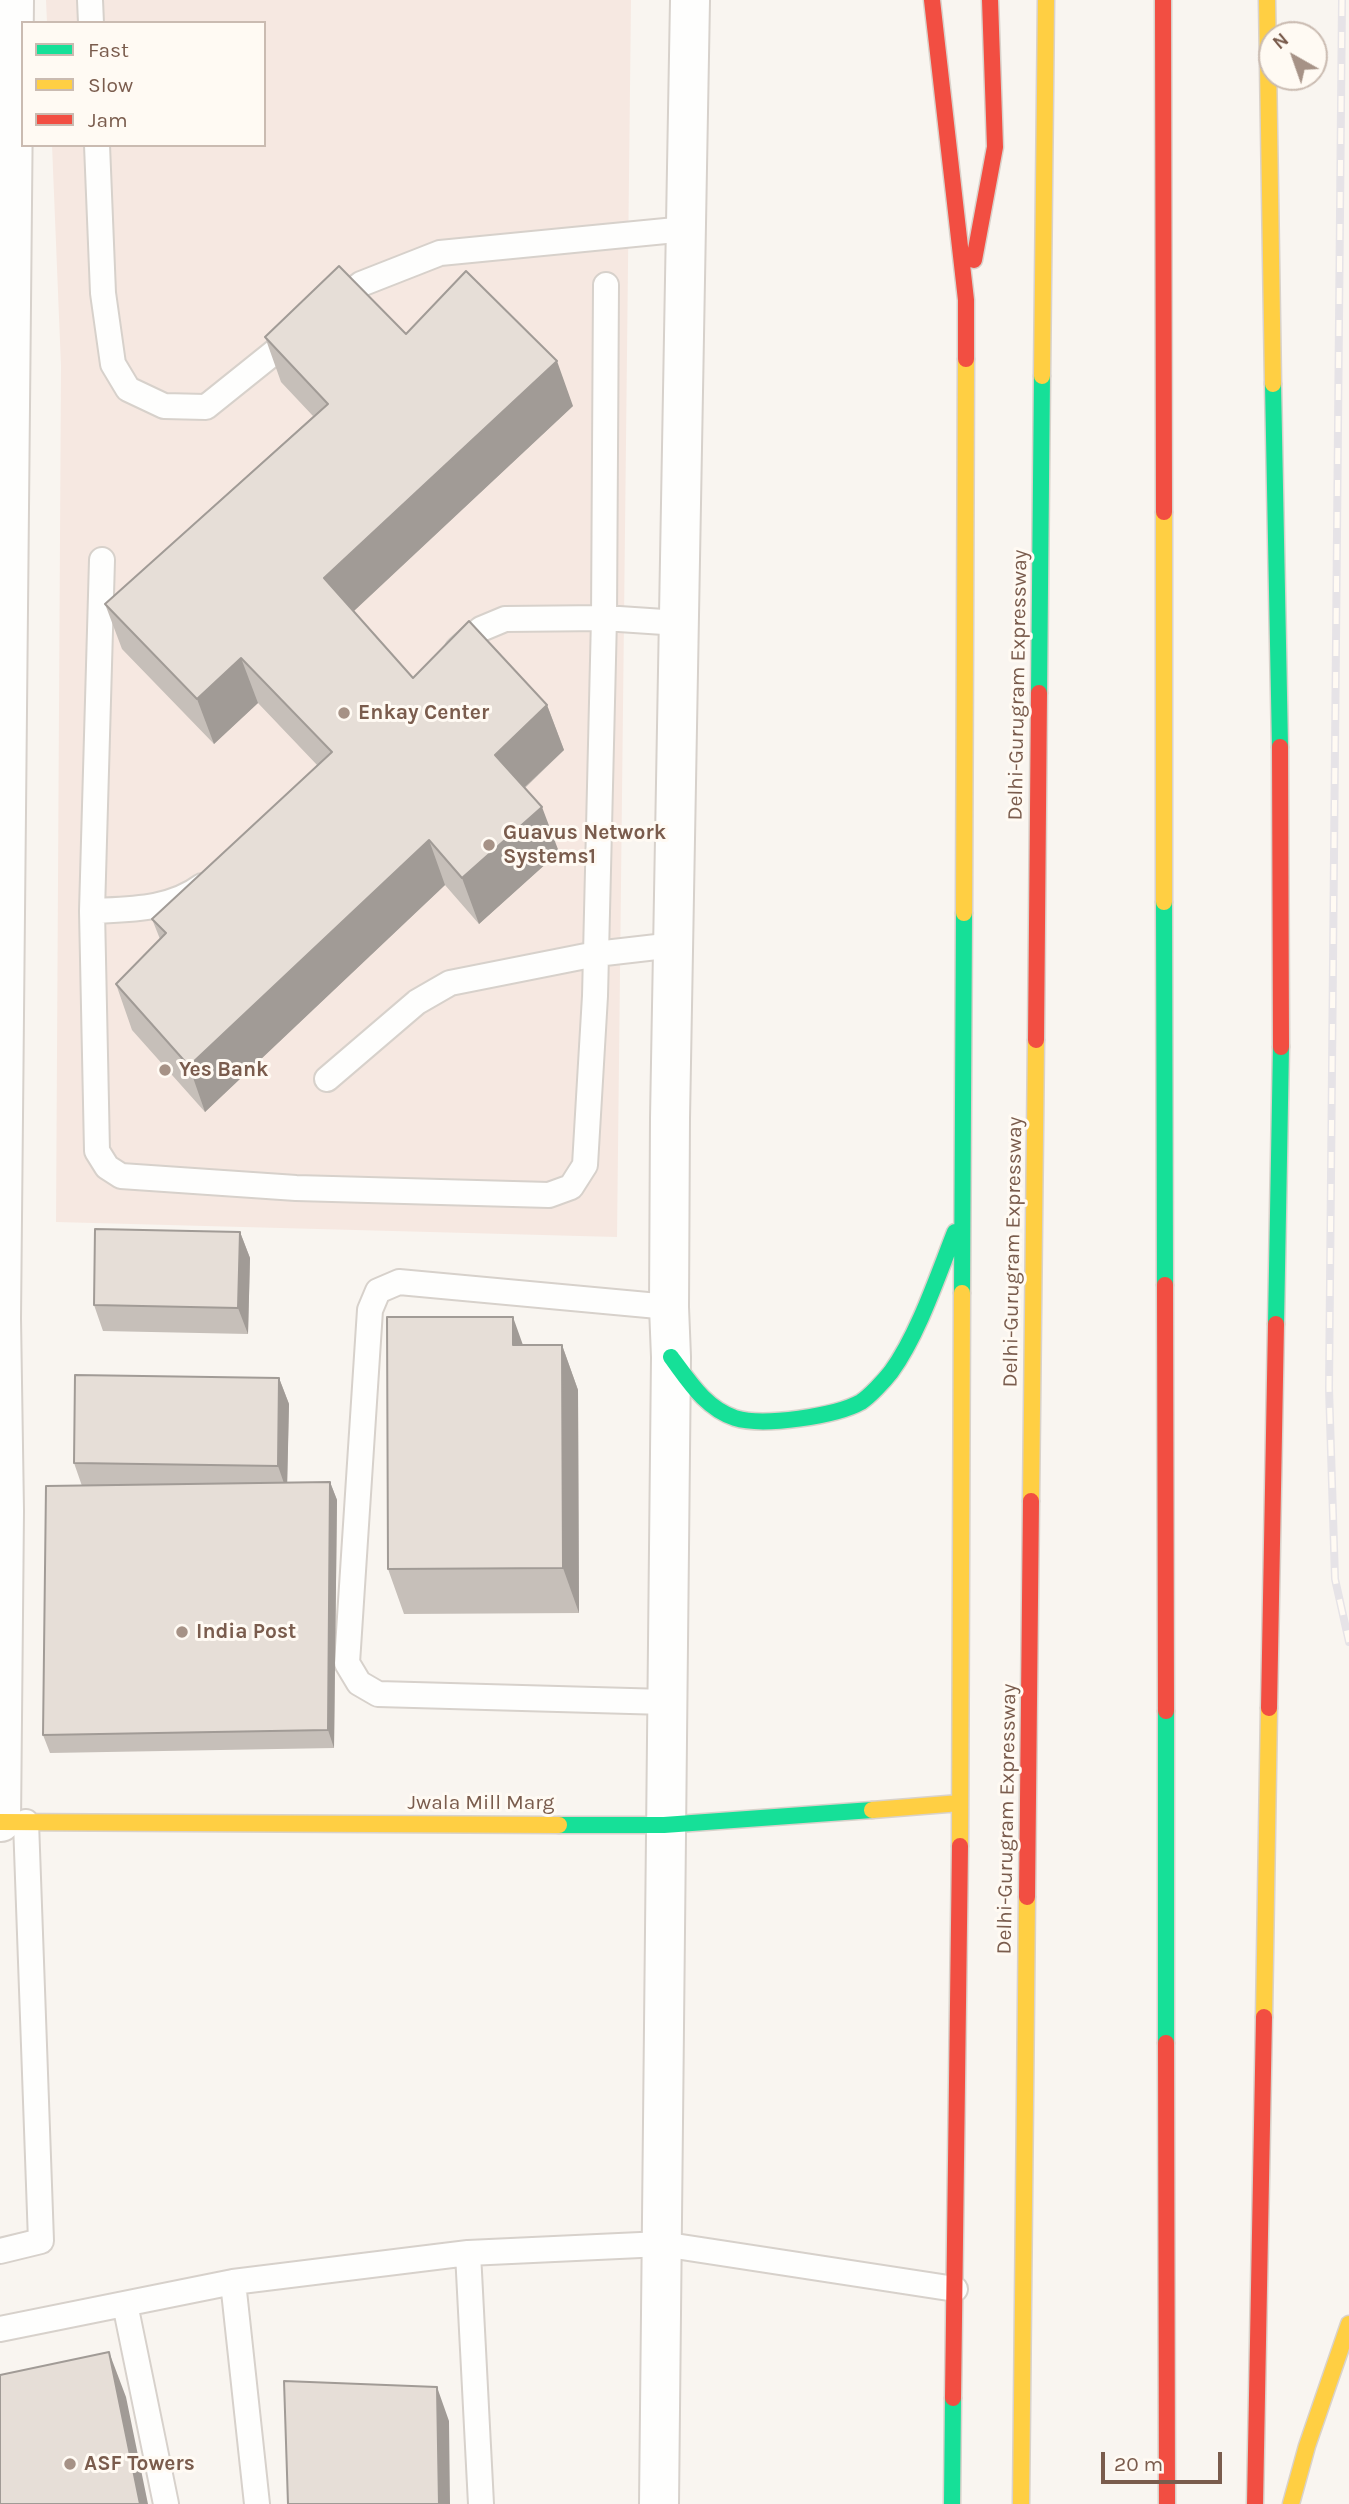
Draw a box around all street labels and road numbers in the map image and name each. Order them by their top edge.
street label: Delhi-Gurugram Expressway [1003,549,1033,821]
street label: Delhi-Gurugram Expressway [998,1116,1028,1388]
street label: Delhi-Gurugram Expressway [992,1683,1022,1955]
street label: Jwala Mill Marg [408,1790,554,1816]

